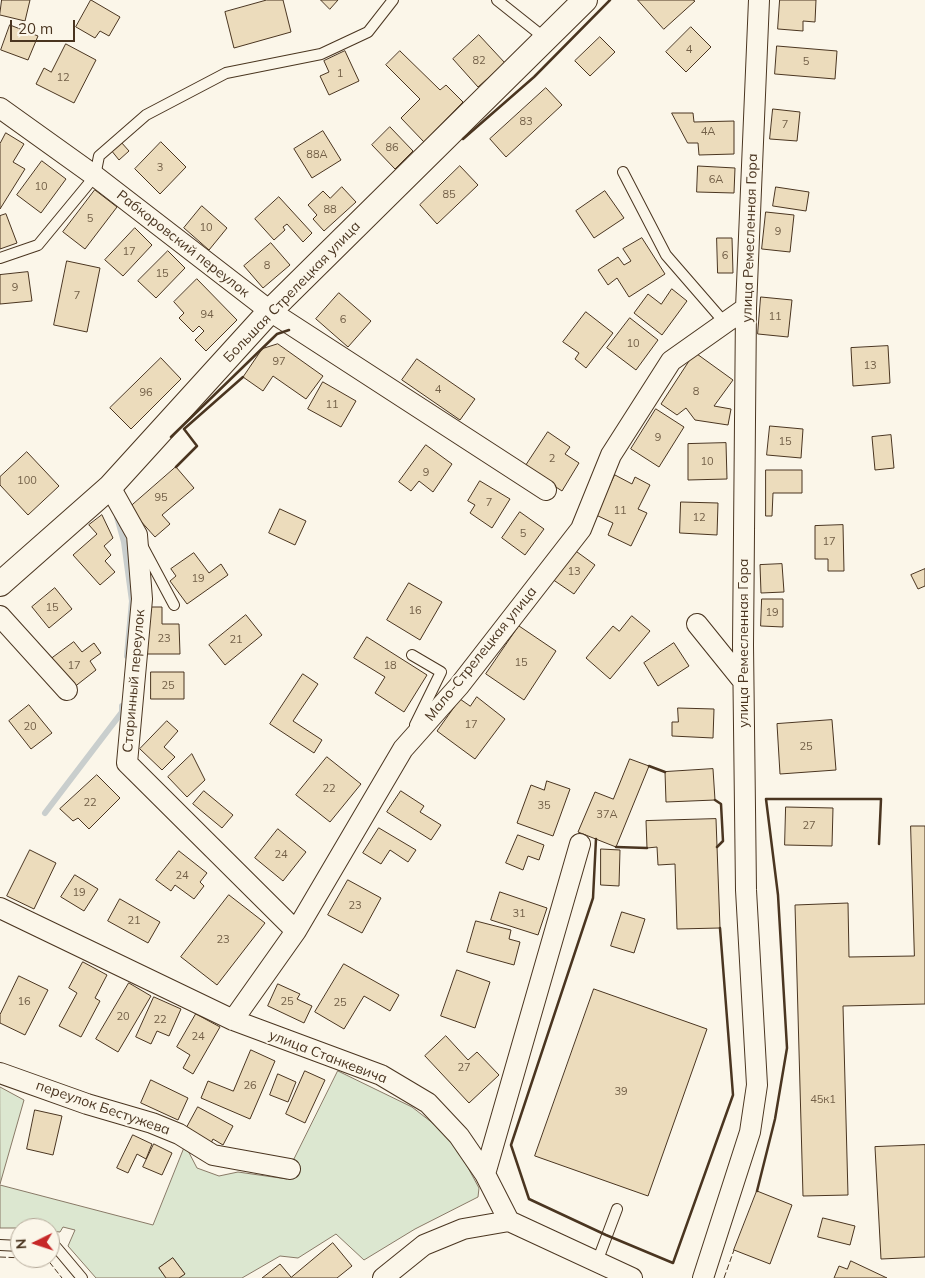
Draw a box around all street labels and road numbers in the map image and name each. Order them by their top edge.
street label: улица Ремесленная Гора [739,153,761,323]
street label: Рабкоровский переулок [113,187,253,301]
street label: Большая Стрелецкая улица [220,218,364,366]
street label: улица Ремесленная Гора [736,558,752,728]
street label: Мало-Стрелецкая улица [422,583,540,725]
street label: Старинный переулок [119,609,149,753]
street label: улица Станкевича [267,1027,389,1087]
street label: переулок Бестужева [34,1077,172,1139]

